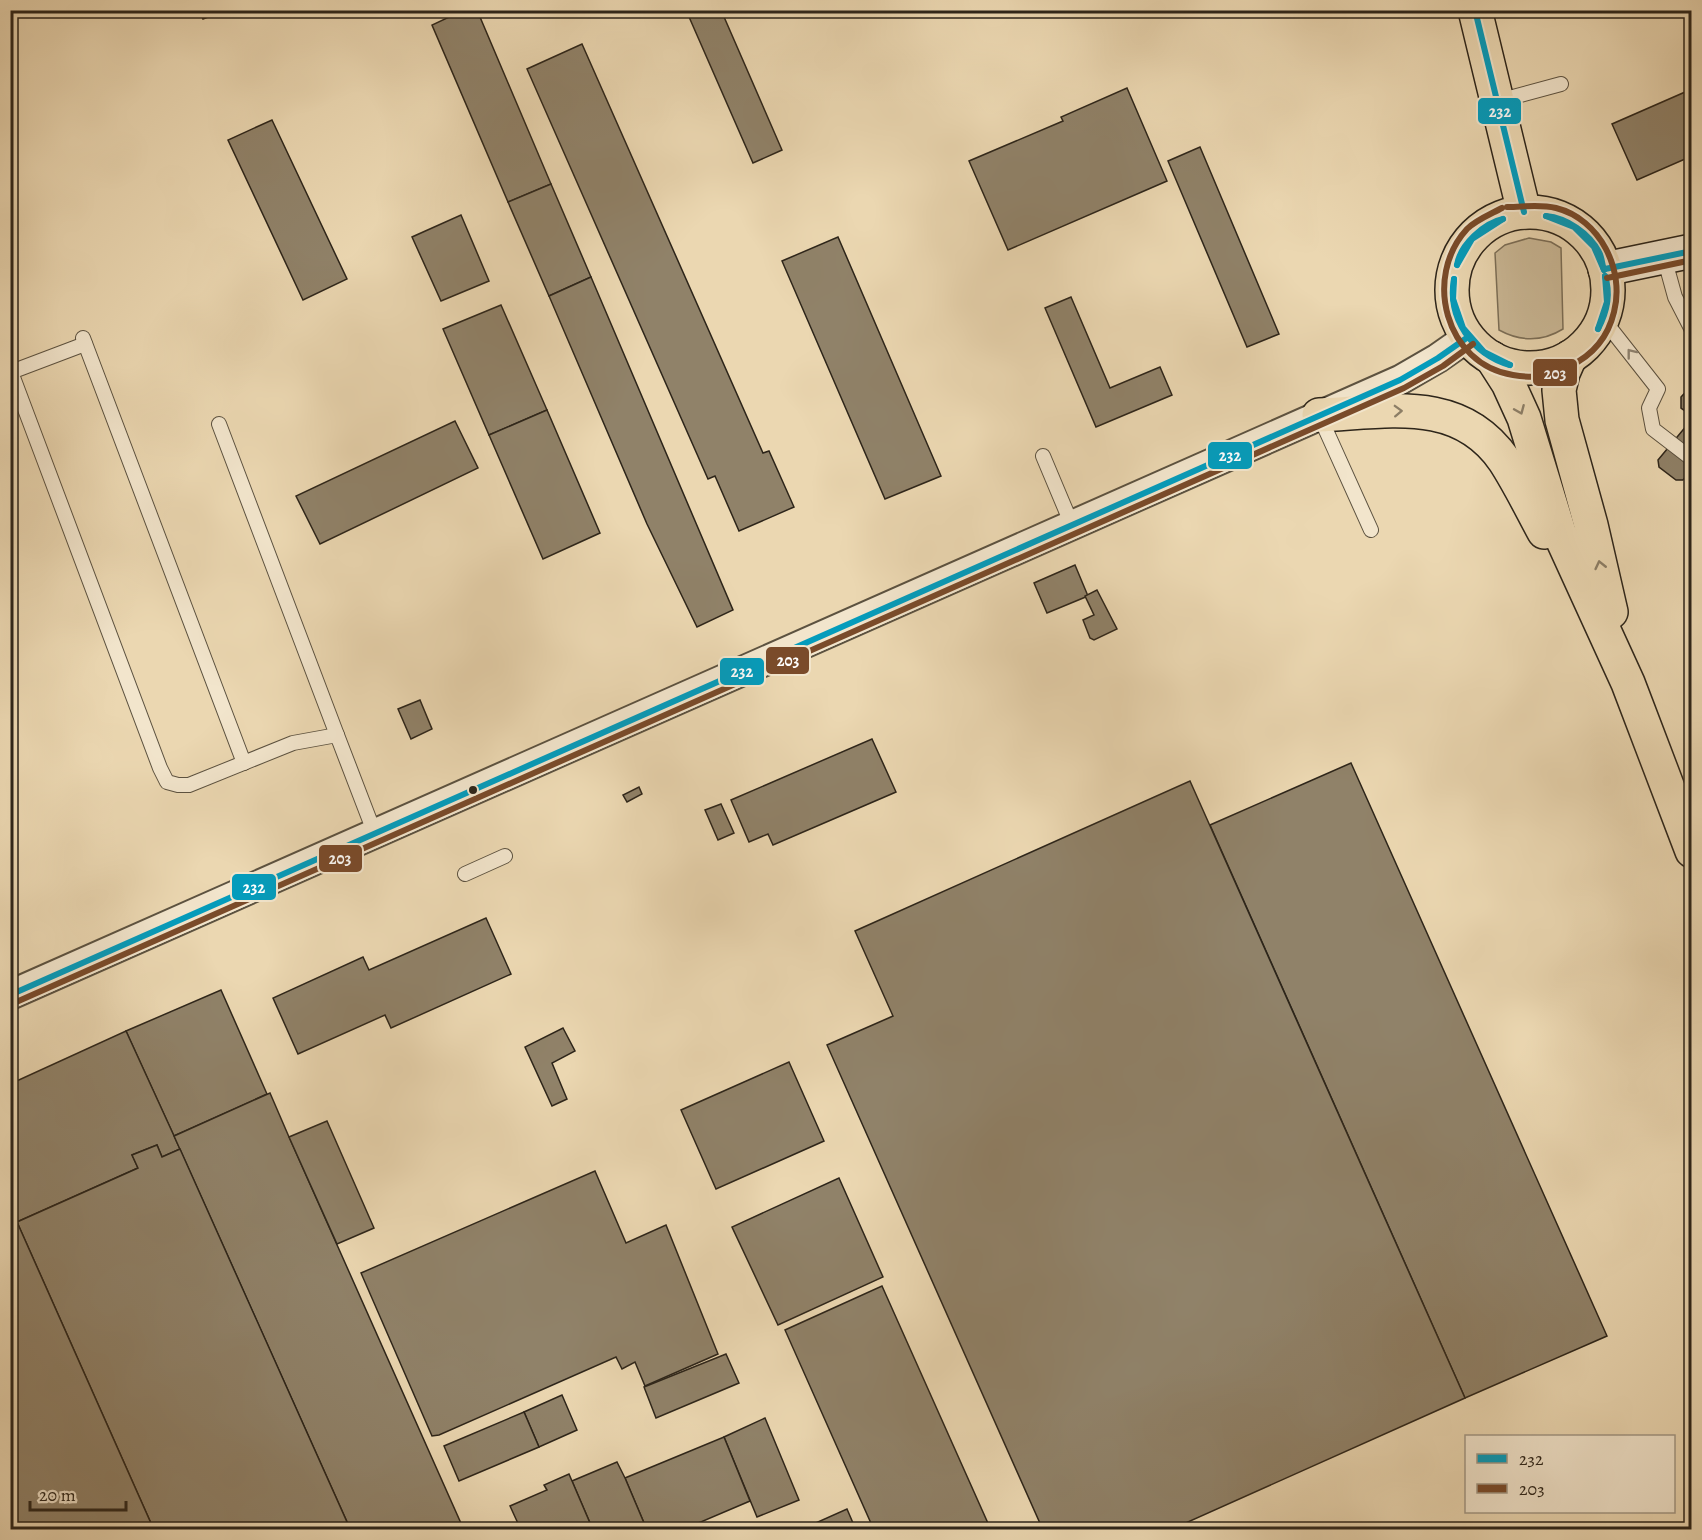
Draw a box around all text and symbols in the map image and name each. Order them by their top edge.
line badge: 232 [1477,97,1522,125]
text: 232 [1489,101,1511,123]
one-way arrow [1628,349,1639,360]
line badge: 203 [1532,358,1578,387]
text: 203 [1544,363,1566,385]
one-way arrow [1513,403,1525,414]
one-way arrow [1394,405,1403,418]
line badge: 232 [1207,441,1253,470]
text: 232 [1219,445,1241,467]
one-way arrow [1594,560,1607,570]
line badge: 203 [765,646,810,675]
text: 203 [777,650,799,672]
line badge: 232 [719,657,765,686]
text: 232 [731,661,753,683]
unlabelled marker [467,784,479,796]
line badge: 203 [318,844,363,873]
text: 203 [329,848,351,870]
line badge: 232 [231,873,277,901]
text: 232 [243,877,265,899]
legend [1465,1435,1675,1513]
text: 232 [1519,1447,1544,1471]
scale bar [30,1474,126,1512]
text: 203 [1519,1477,1545,1501]
text: 20 m [39,1483,76,1507]

